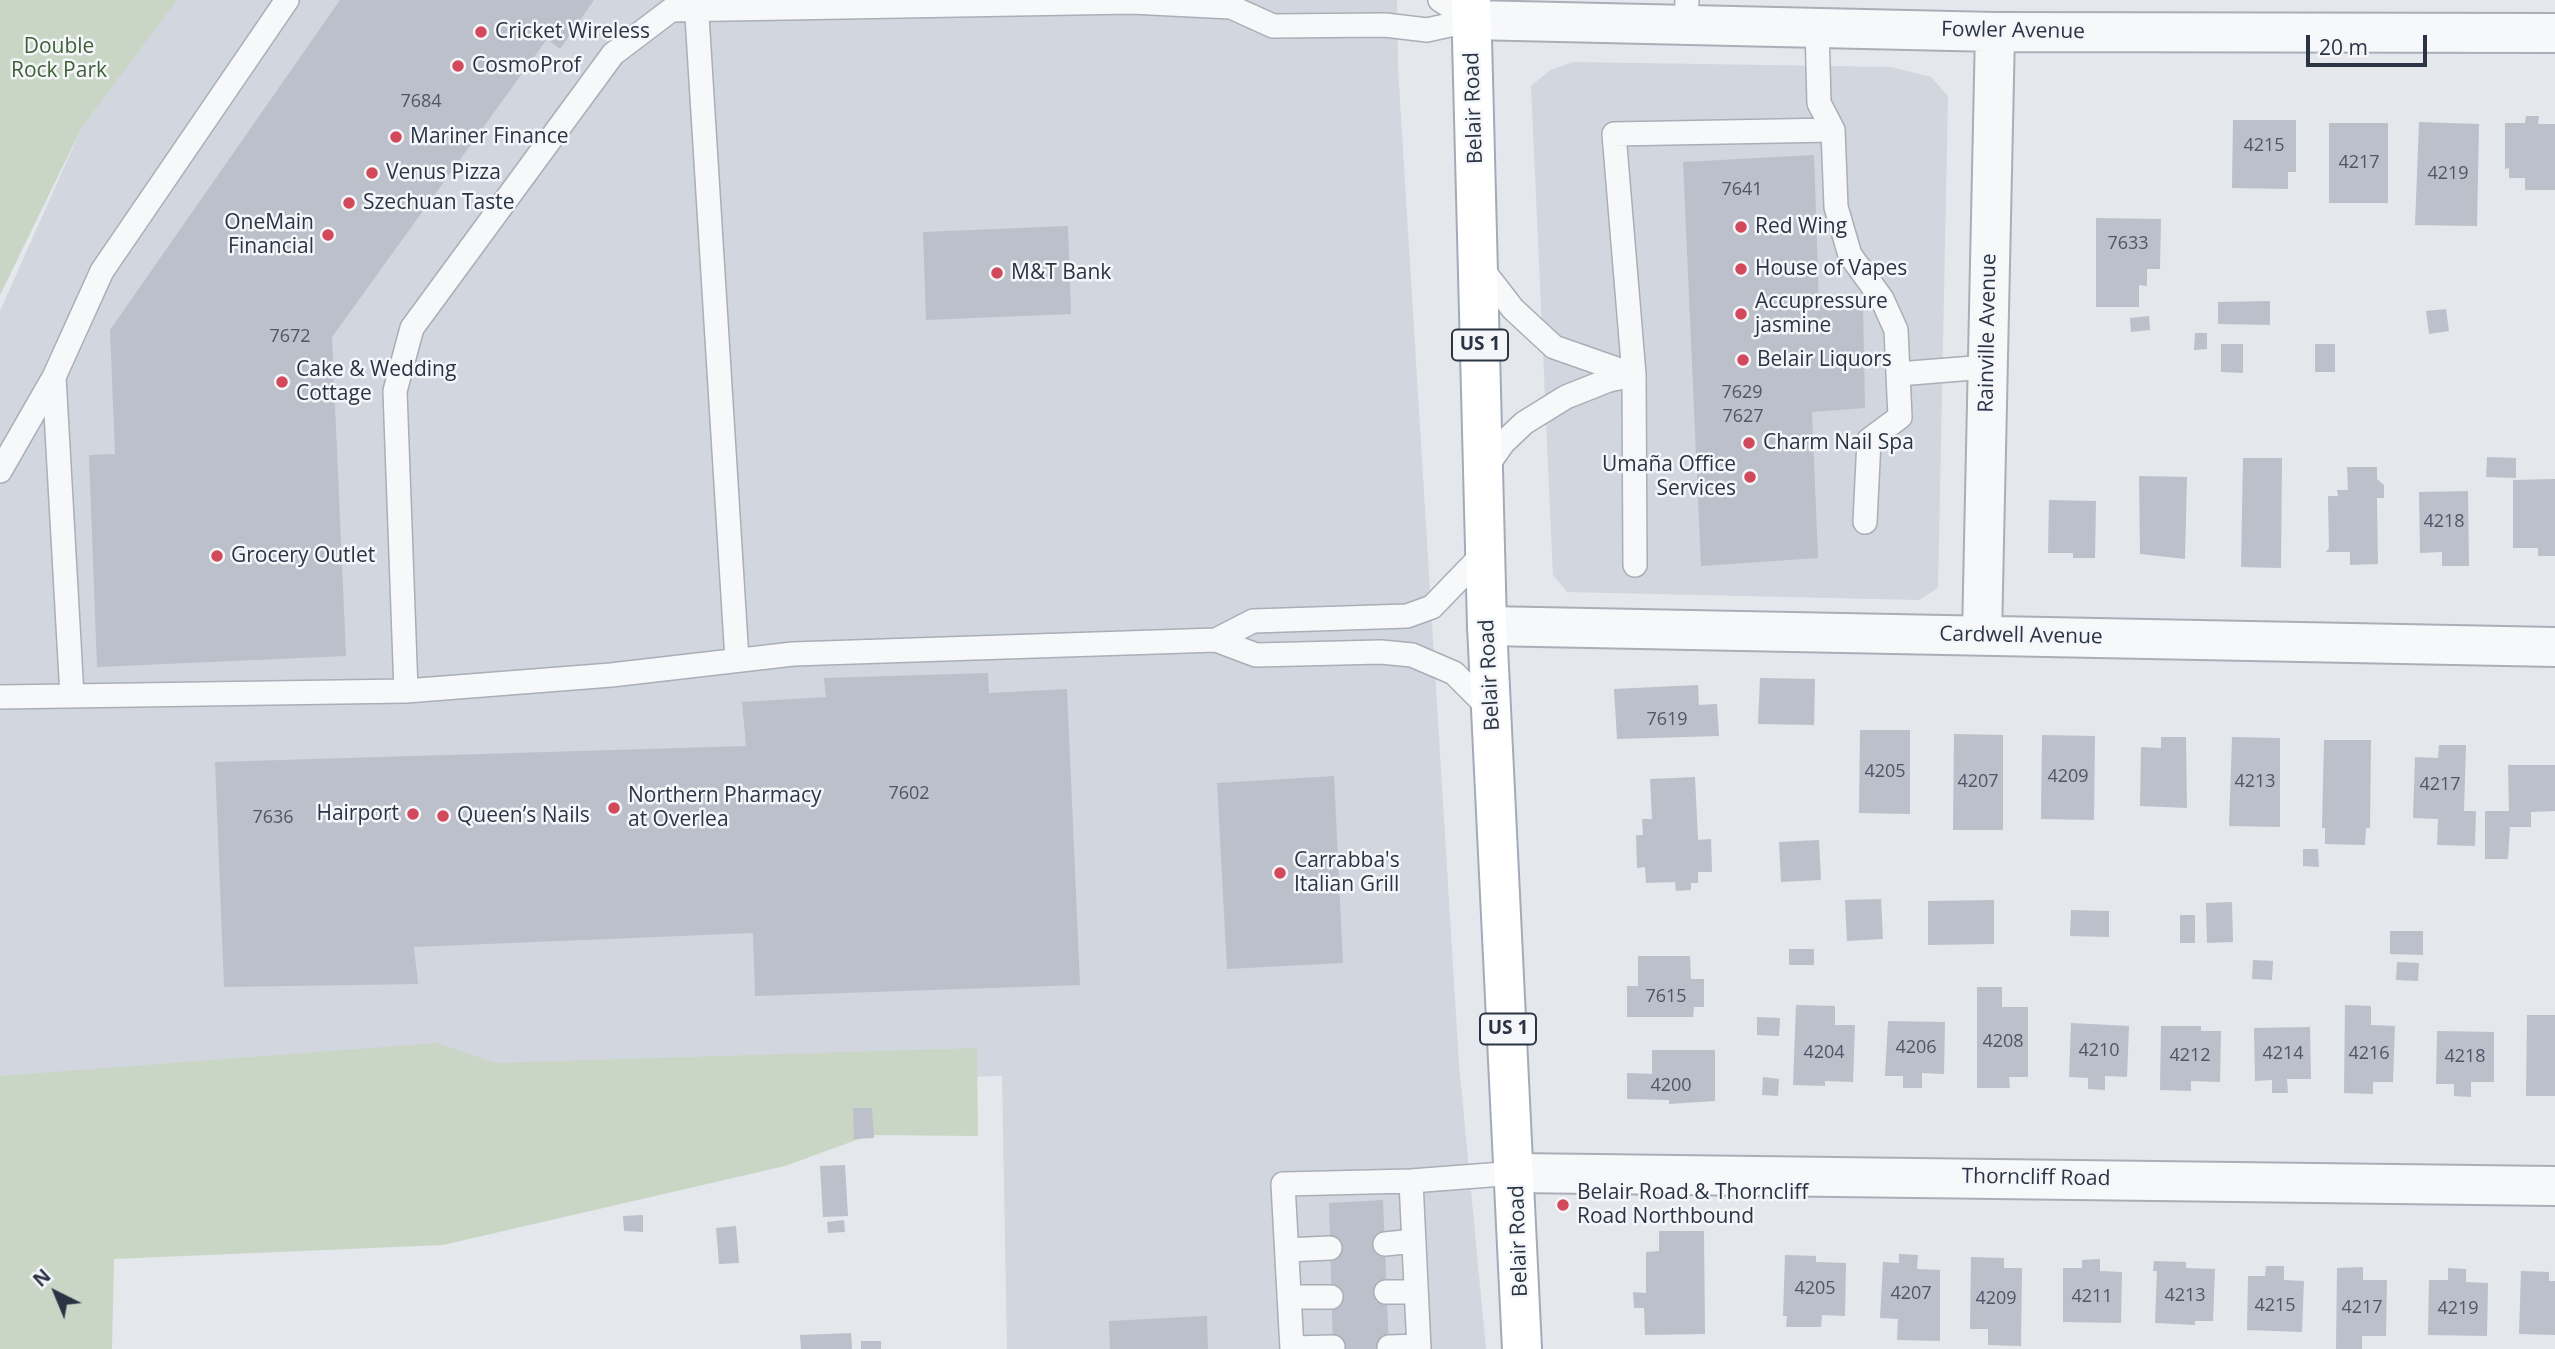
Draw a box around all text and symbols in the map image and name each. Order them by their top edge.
street label: Fowler Avenue [1941,17,2085,45]
place label: Cricket Wireless [495,19,650,45]
scale bar [2310,21,2431,65]
marker: Cricket Wireless [473,24,489,40]
text: 20 m [2319,33,2368,61]
park label: Double Rock Park [11,34,107,84]
street label: Belair Road [1459,52,1489,164]
place label: CosmoProf [472,53,581,79]
marker: CosmoProf [450,58,466,74]
house number: 7684 [400,91,442,113]
place label: Mariner Finance [410,124,569,150]
marker: Mariner Finance [388,129,404,145]
house number: 4215 [2243,135,2285,157]
house number: 4217 [2338,152,2380,174]
place label: Venus Pizza [386,160,501,186]
house number: 4219 [2427,163,2469,185]
marker: Venus Pizza [364,165,380,181]
house number: 7641 [1721,179,1763,201]
place label: Szechuan Taste [363,190,514,216]
marker: Szechuan Taste [341,195,357,211]
place label: OneMain Financial [224,210,314,260]
place label: Red Wing [1755,214,1847,240]
marker: Red Wing [1733,219,1749,235]
marker: OneMain Financial [320,227,336,243]
house number: 7633 [2107,233,2149,255]
street label: Rainville Avenue [1974,253,2002,413]
place label: House of Vapes [1755,256,1907,282]
place label: M&T Bank [1011,260,1111,286]
marker: House of Vapes [1733,261,1749,277]
marker: M&T Bank [989,265,1005,281]
place label: Accupressure jasmine [1755,289,1888,339]
marker: Accupressure jasmine [1733,306,1749,322]
house number: 7672 [269,326,311,348]
road number: US 1 [1452,330,1508,360]
place label: Belair Liquors [1757,347,1892,373]
marker: Belair Liquors [1735,352,1751,368]
place label: Cake & Wedding Cottage [296,357,456,407]
marker: Cake & Wedding Cottage [274,374,290,390]
house number: 7629 [1721,382,1763,404]
house number: 7627 [1722,406,1764,428]
place label: Charm Nail Spa [1763,430,1914,456]
marker: Charm Nail Spa [1741,435,1757,451]
place label: Umaña Office Services [1602,452,1736,502]
marker: Umaña Office Services [1742,469,1758,485]
house number: 4218 [2423,511,2465,533]
place label: Grocery Outlet [231,543,375,569]
marker: Grocery Outlet [209,548,225,564]
street label: Belair Road [1474,619,1506,731]
street label: Cardwell Avenue [1939,622,2103,650]
house number: 7619 [1646,709,1688,731]
house number: 4205 [1864,761,1906,783]
house number: 4209 [2047,766,2089,788]
house number: 4207 [1957,771,1999,793]
house number: 4213 [2234,771,2276,793]
house number: 4217 [2419,774,2461,796]
place label: Northern Pharmacy at Overlea [628,783,822,833]
house number: 7602 [888,783,930,805]
marker: Northern Pharmacy at Overlea [606,800,622,816]
place label: Hairport [316,801,399,827]
place label: Queen’s Nails [457,803,590,829]
marker: Hairport [405,806,421,822]
house number: 7636 [252,807,294,829]
marker: Queen’s Nails [435,808,451,824]
place label: Carrabba's Italian Grill [1294,848,1400,898]
marker: Carrabba's Italian Grill [1272,865,1288,881]
house number: 7615 [1645,986,1687,1008]
road number: US 1 [1480,1014,1536,1044]
house number: 4208 [1982,1031,2024,1053]
house number: 4206 [1895,1037,1937,1059]
house number: 4210 [2078,1040,2120,1062]
house number: 4204 [1803,1042,1845,1064]
house number: 4214 [2262,1043,2304,1065]
house number: 4216 [2348,1043,2390,1065]
house number: 4212 [2169,1045,2211,1067]
house number: 4218 [2444,1046,2486,1068]
house number: 4200 [1650,1075,1692,1097]
street label: Thorncliff Road [1961,1164,2111,1192]
place label: Belair Road & Thorncliff Road Northbound [1577,1180,1808,1230]
street label: Belair Road [1504,1185,1534,1297]
marker: Belair Road & Thorncliff Road Northbound [1555,1197,1571,1213]
north arrow [21,1258,91,1328]
text: N [27,1263,56,1292]
house number: 4205 [1794,1278,1836,1300]
house number: 4207 [1890,1283,1932,1305]
house number: 4213 [2164,1285,2206,1307]
house number: 4211 [2071,1286,2113,1308]
house number: 4209 [1975,1288,2017,1310]
house number: 4215 [2254,1295,2296,1317]
house number: 4217 [2341,1297,2383,1319]
house number: 4219 [2437,1298,2479,1320]

